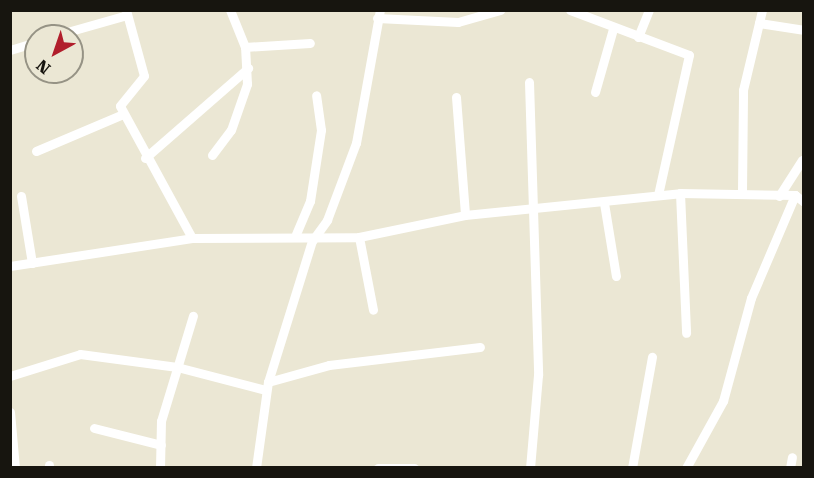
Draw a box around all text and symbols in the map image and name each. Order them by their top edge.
north arrow [24,24,84,84]
text: N [33,55,54,78]

